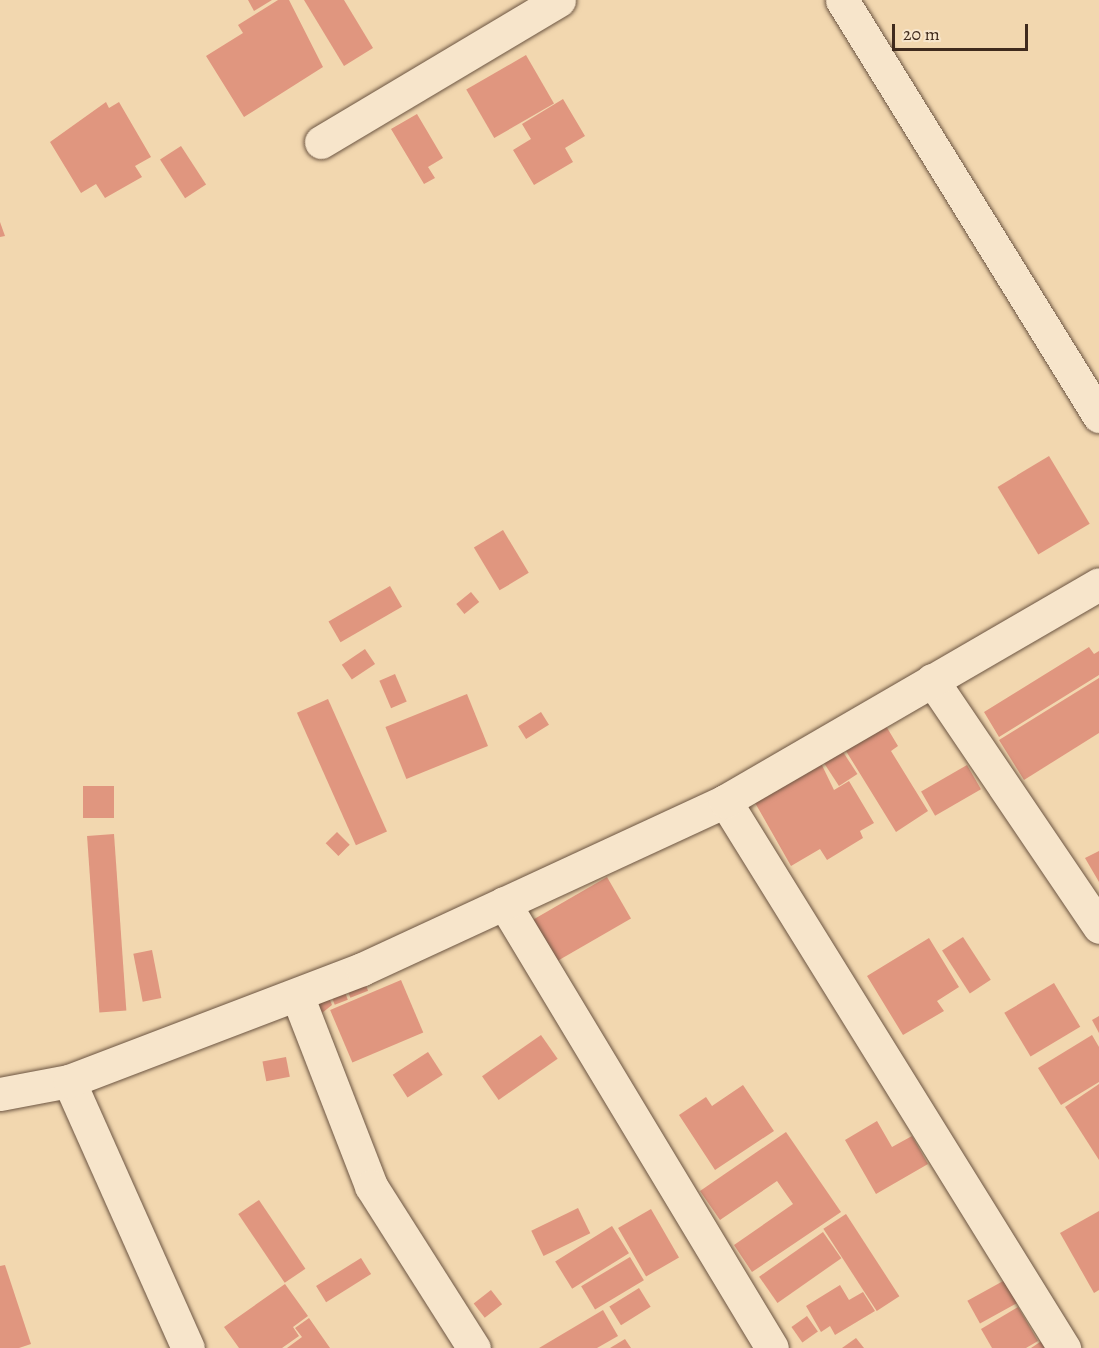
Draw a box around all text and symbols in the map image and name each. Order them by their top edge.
scale bar [895,12,1032,50]
text: 20 m [903,22,940,46]

